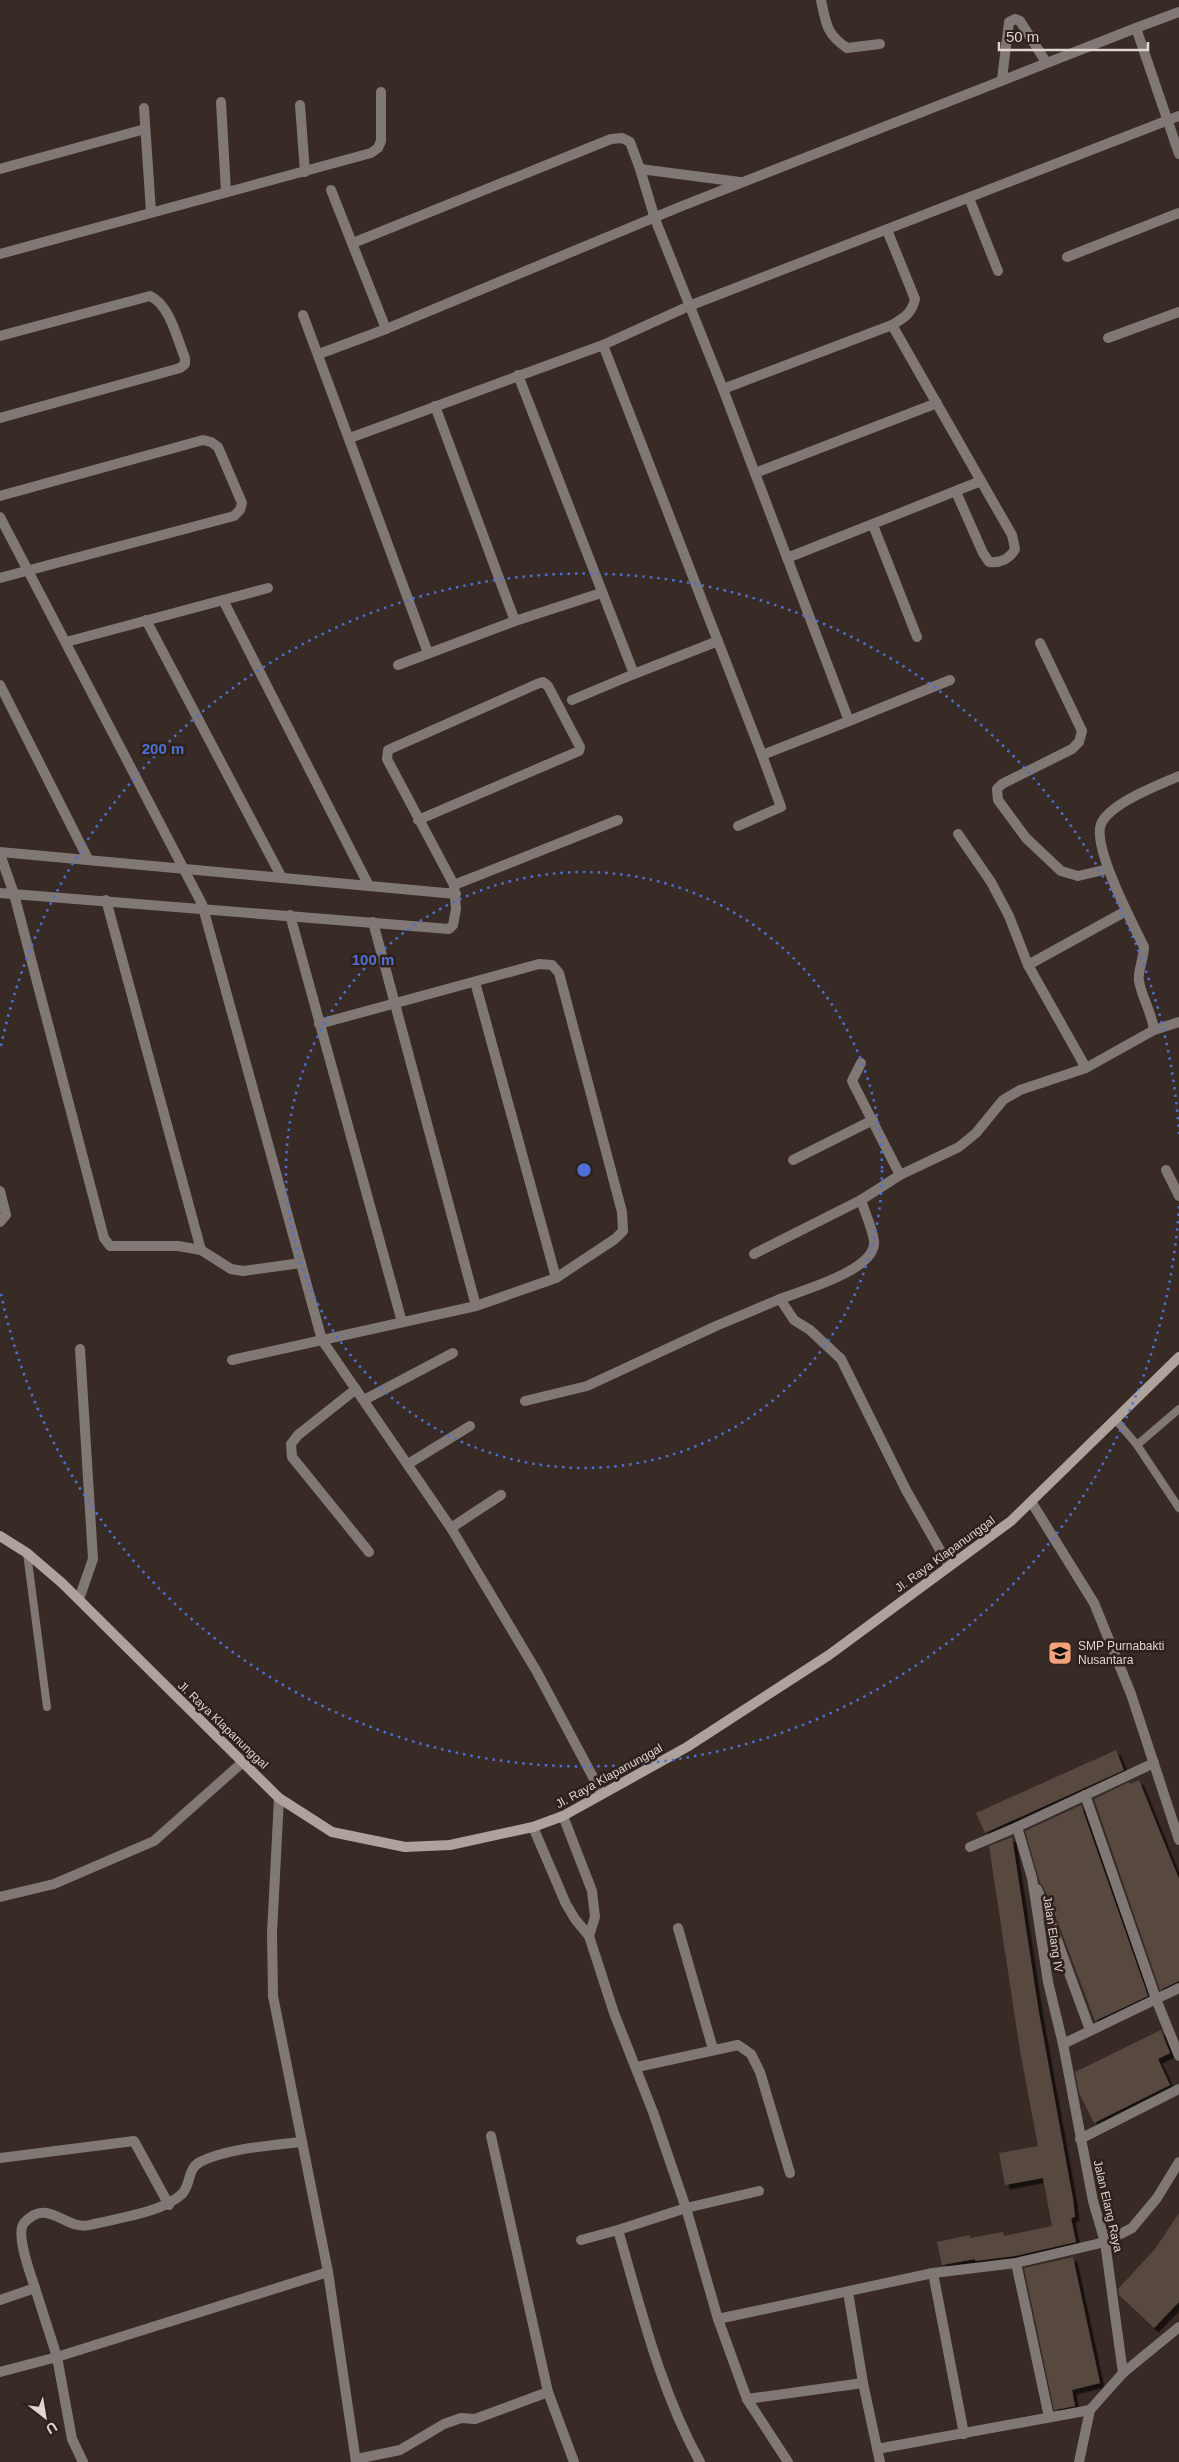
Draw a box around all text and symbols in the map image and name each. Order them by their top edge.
scale bar [999,20,1148,52]
text: 50 m [1006,28,1039,45]
text: 200 m [142,740,184,757]
text: 100 m [352,951,394,968]
centre of rings [575,1161,593,1179]
street label: Jl. Raya Klapanunggal [892,1513,998,1595]
place label: SMP Purnabakti Nusantara [1078,1639,1165,1667]
school or university icon: SMP Purnabakti Nusantara [1047,1640,1073,1666]
street label: Jl. Raya Klapanunggal [175,1678,271,1772]
street label: Jl. Raya Klapanunggal [553,1741,665,1811]
street label: Jalan Elang IV [1040,1895,1066,1973]
street label: Jalan Elang Raya [1091,2159,1125,2254]
north arrow [20,2392,70,2442]
text: U [43,2419,60,2438]

